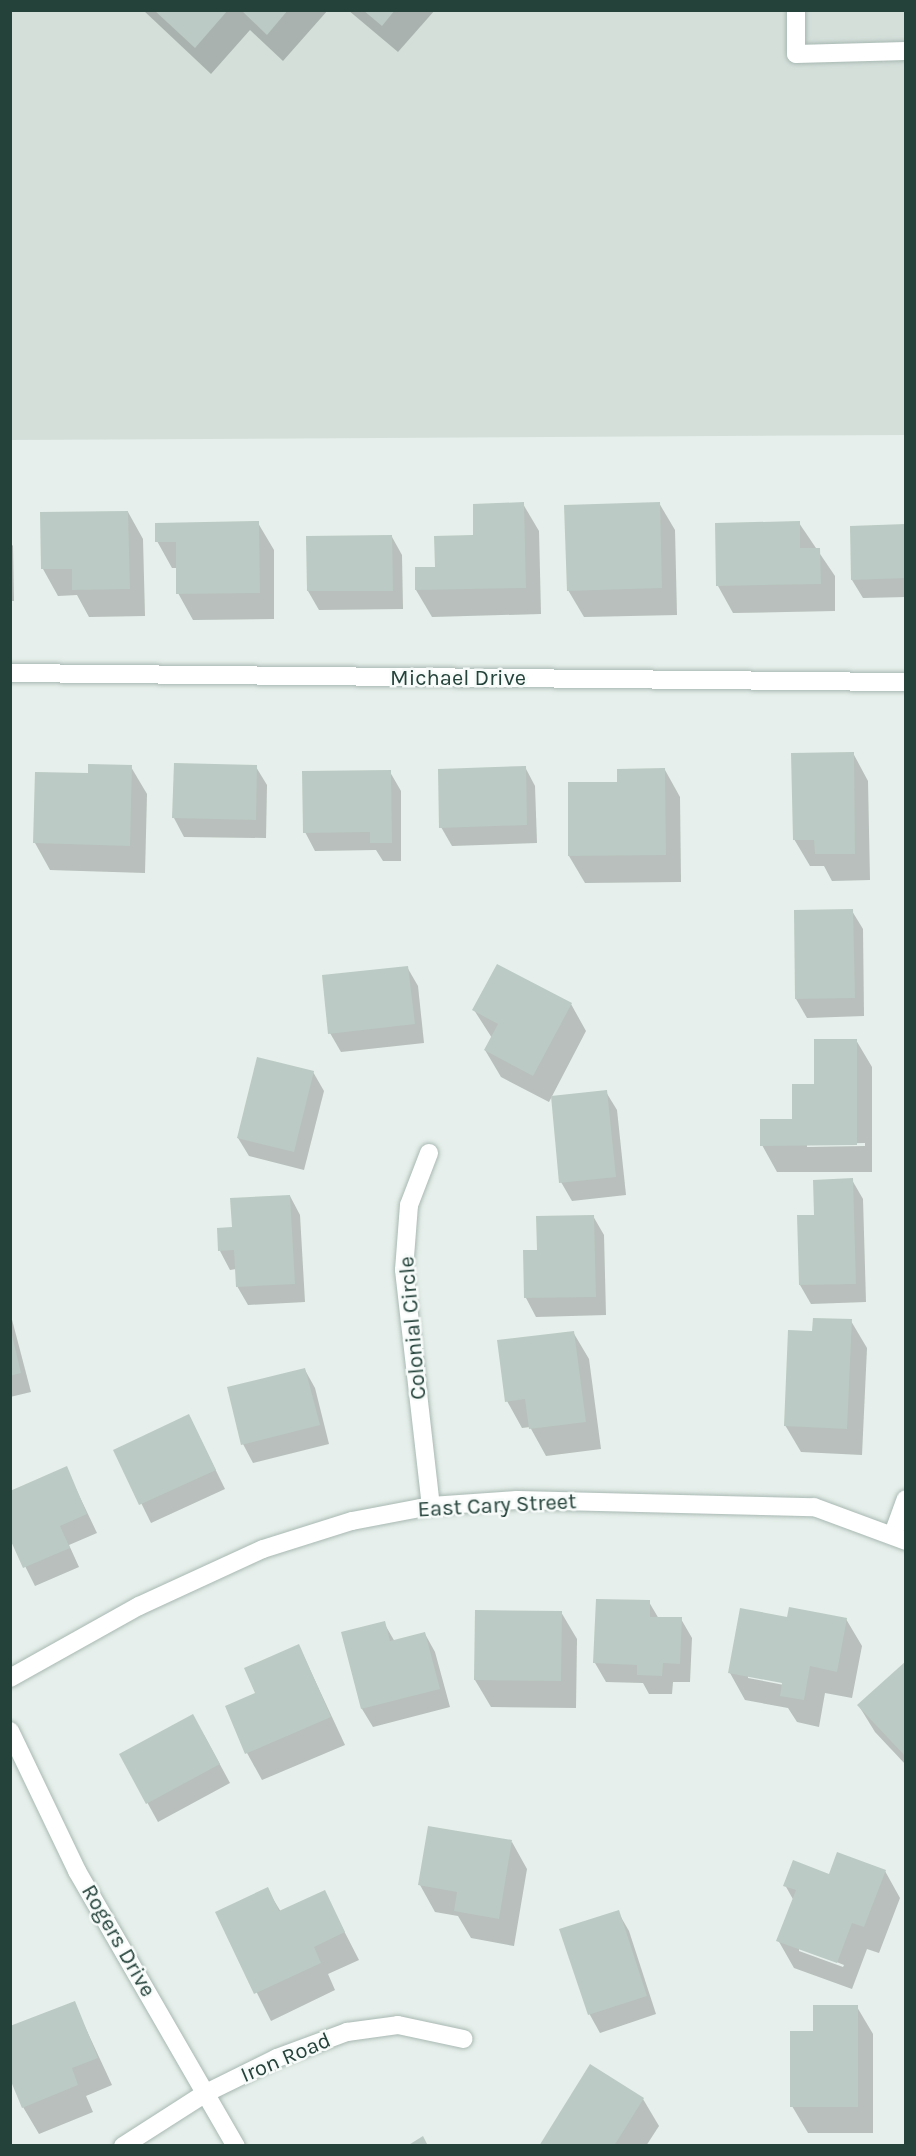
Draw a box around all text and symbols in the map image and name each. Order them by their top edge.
street label: Michael Drive [390,666,526,692]
street label: Colonial Circle [394,1255,432,1401]
street label: East Cary Street [417,1489,577,1523]
street label: Rogers Drive [75,1880,161,2002]
street label: Iron Road [237,2027,335,2089]

